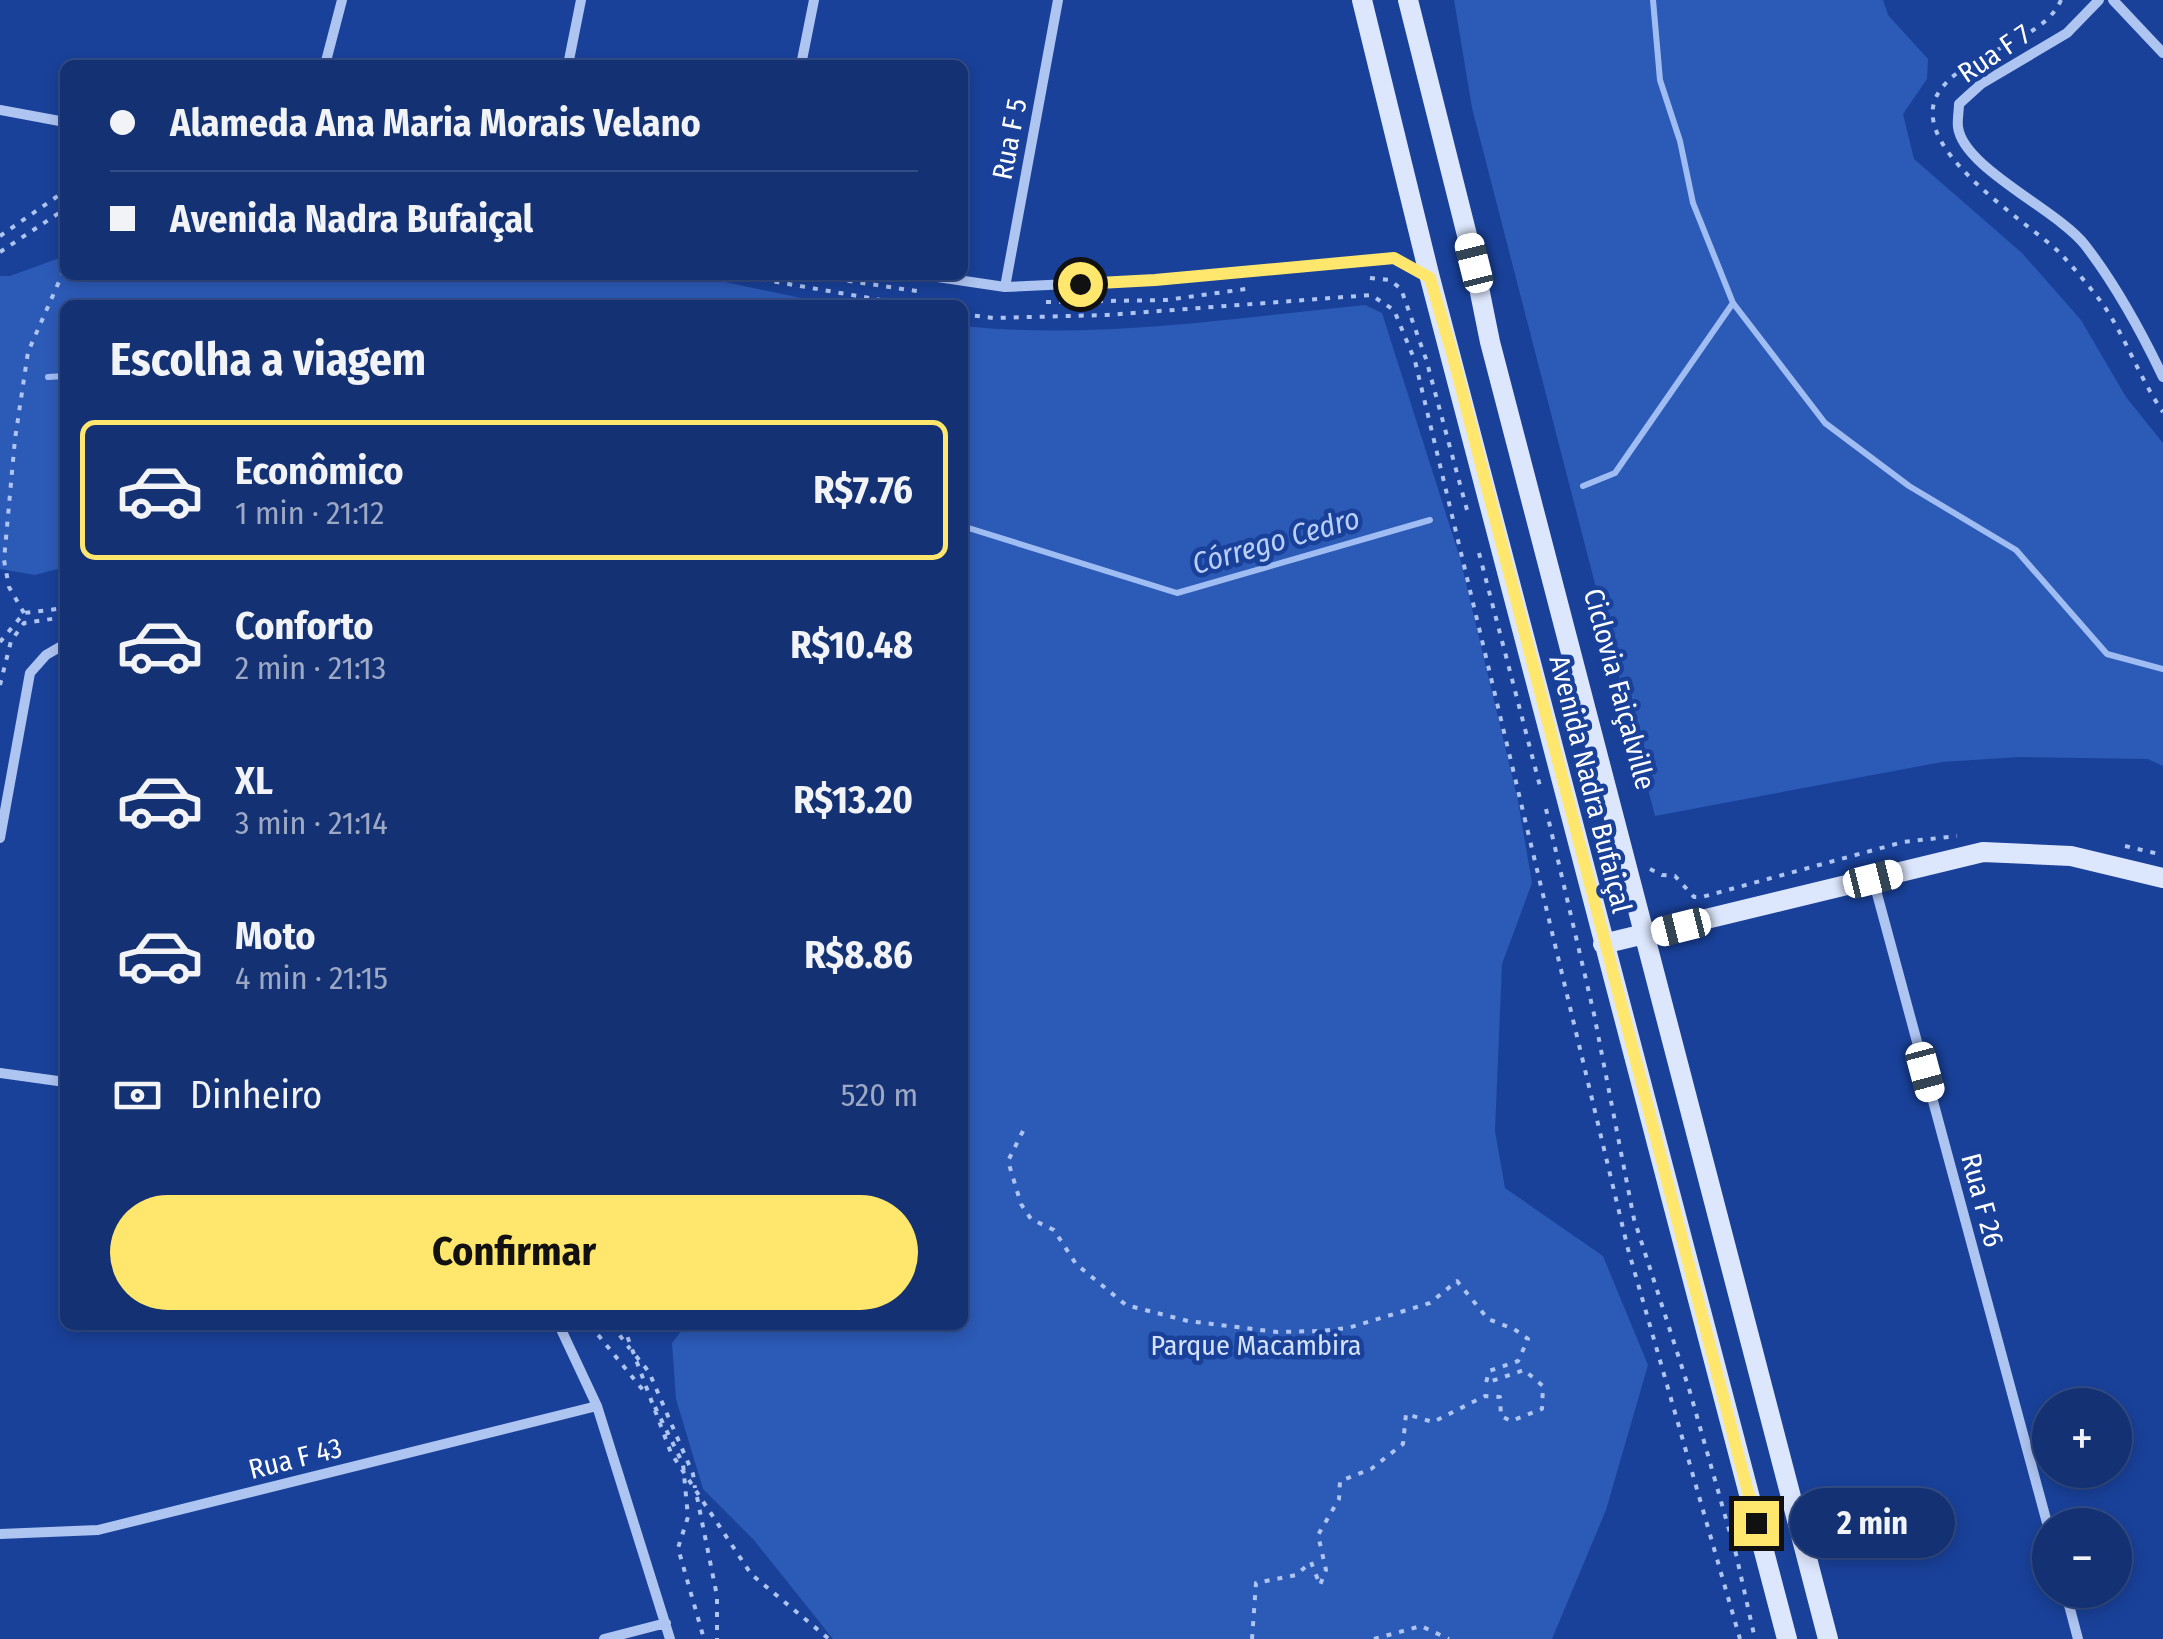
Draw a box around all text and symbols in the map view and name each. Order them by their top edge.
street label: Rua F 7 [1952,17,2037,90]
street label: Rua F 5 [985,96,1034,182]
text: Alameda Ana Maria Morais Velano [170,100,701,146]
text: Avenida Nadra Bufaiçal [170,196,533,242]
car [1452,230,1496,296]
route start [1058,262,1103,307]
text: Escolha a viagem [110,333,426,387]
icon: car [115,445,205,535]
text: Econômico [235,448,404,494]
text: R$7.76 [813,467,913,513]
text: 1 min · 21:12 [235,494,384,532]
water label: Córrego Cedro [1188,500,1364,582]
street label: Ciclovia Faiçalville [1577,585,1662,793]
icon: car [115,600,205,690]
text: Conforto [235,603,374,649]
text: R$10.48 [790,622,913,668]
text: 2 min · 21:13 [235,649,386,687]
street label: Avenida Nadra Bufaiçal [1543,652,1638,916]
icon: car [115,755,205,845]
text: XL [235,758,273,804]
text: R$13.20 [793,777,913,823]
text: 3 min · 21:14 [235,804,388,842]
car [1840,857,1906,901]
car [1648,905,1714,949]
icon: car [115,910,205,1000]
text: Moto [235,913,316,959]
text: R$8.86 [804,932,913,978]
text: 4 min · 21:15 [235,959,388,997]
car [1903,1039,1947,1105]
icon: cash [110,1068,165,1123]
text: Dinheiro [190,1072,322,1118]
text: 520 m [841,1076,918,1114]
street label: Rua F 26 [1954,1150,2011,1250]
button: Confirmar [110,1195,918,1310]
park label: Parque Macambira [1150,1329,1362,1362]
map controls [2032,1388,2132,1608]
button: + [2032,1388,2132,1488]
street label: Rua F 43 [245,1431,345,1486]
callout: 2 min [1791,1488,1956,1558]
route end [1734,1501,1779,1546]
text: 2 min [1837,1504,1908,1542]
button: − [2032,1508,2132,1608]

